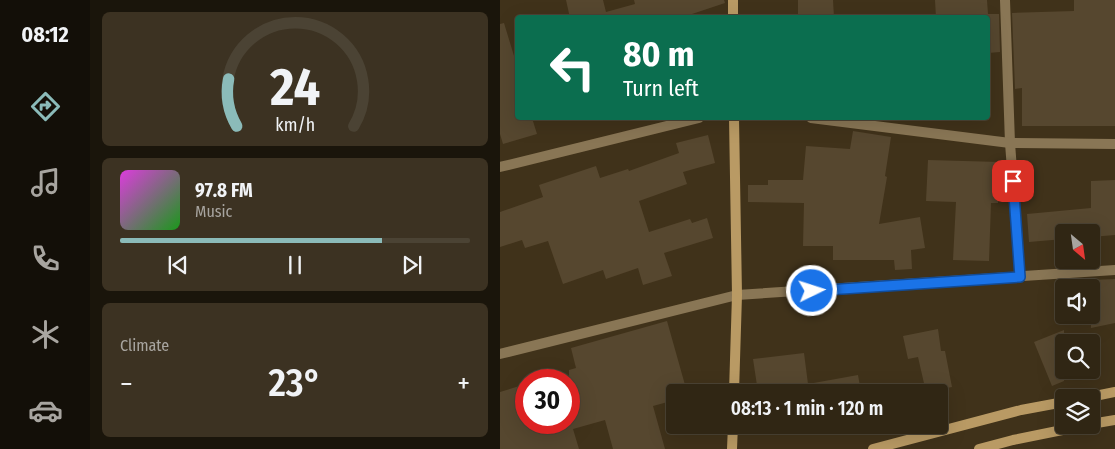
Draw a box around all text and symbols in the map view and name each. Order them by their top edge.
text: 08:12 [21,21,69,48]
text: 80 m [623,33,695,75]
icon: left [540,35,605,100]
text: 24 [269,56,320,119]
text: Turn left [623,75,699,102]
icon: directions [28,89,63,124]
text: km/h [275,114,315,136]
pin [992,160,1034,202]
icon: music [28,165,63,200]
icon: arrive [999,167,1027,195]
text: 97.8 FM [195,179,253,202]
text: Music [195,202,232,221]
north arrow [1055,224,1100,269]
map controls [1055,224,1100,434]
icon: phone [28,241,63,276]
icon: previous [164,251,192,279]
icon: pause [281,251,309,279]
icon: next [398,251,426,279]
position arrow [785,264,837,316]
button: sound [1055,279,1100,324]
icon: climate [28,317,63,352]
button: search [1055,334,1100,379]
text: Climate [120,336,169,355]
text: 23° [268,360,321,406]
text: − [120,367,133,400]
text: + [457,367,470,400]
speed limit sign: 30 [515,369,580,434]
button: layers [1055,389,1100,434]
icon: car [28,393,63,428]
text: 08:13 · 1 min · 120 m [731,397,883,420]

